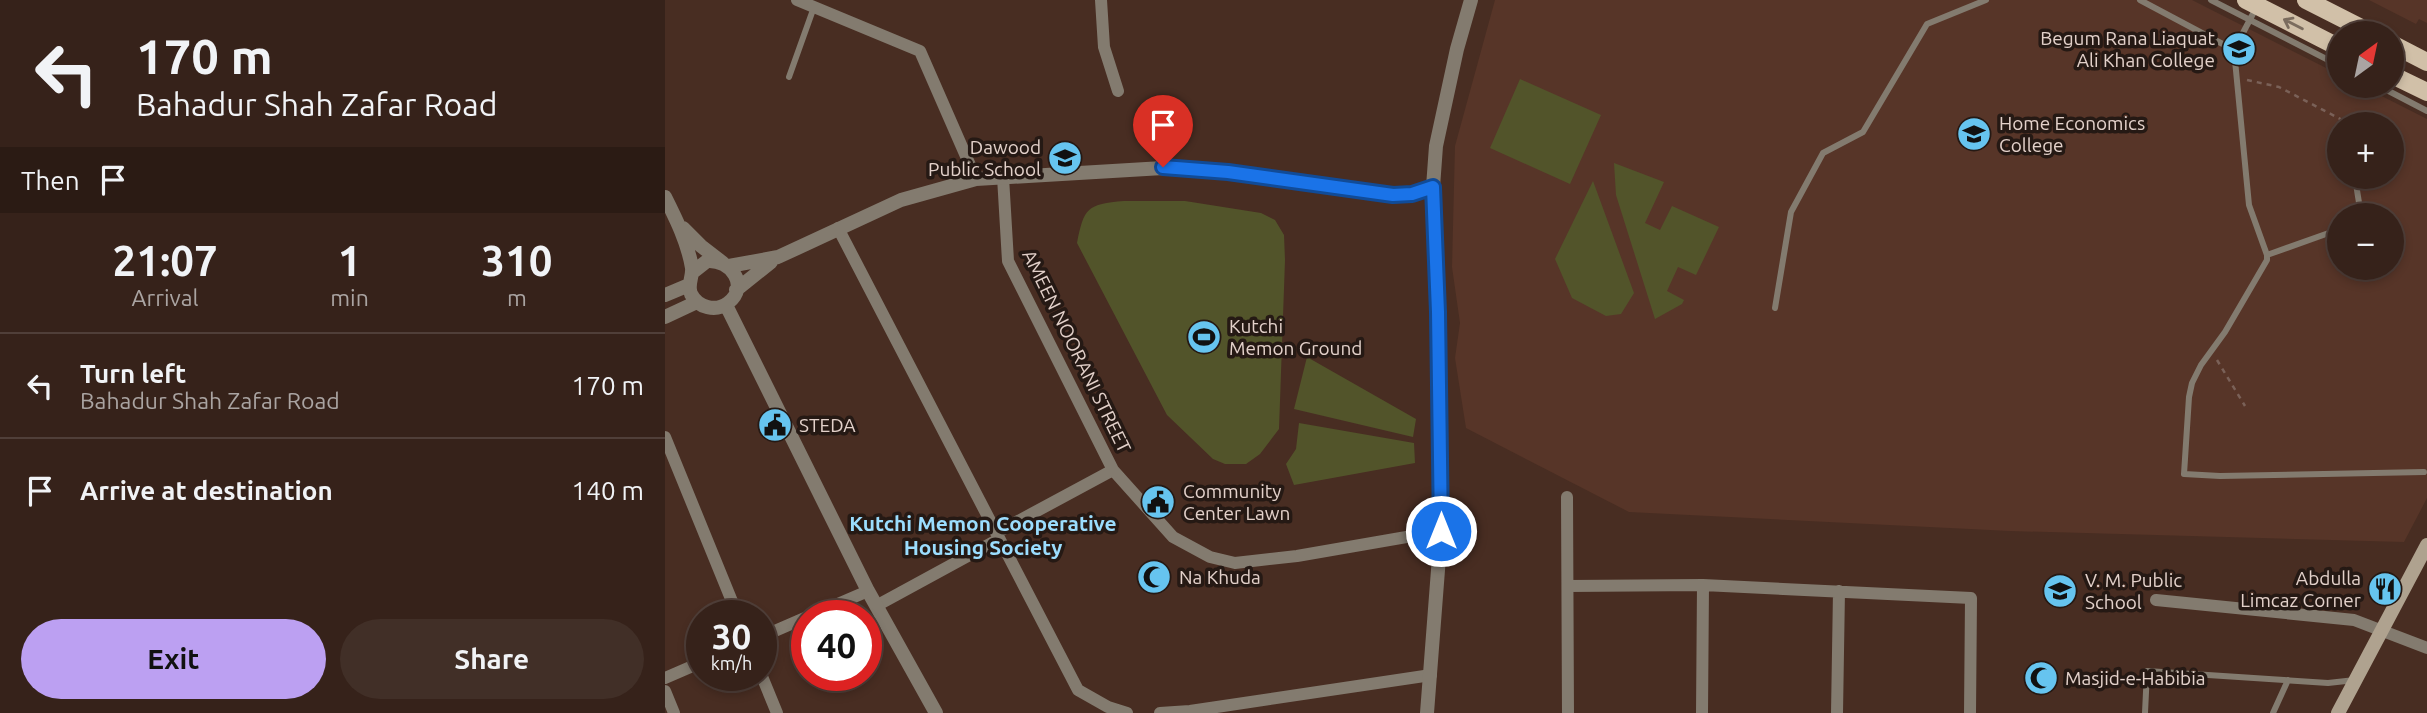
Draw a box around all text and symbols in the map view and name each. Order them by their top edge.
one-way arrow [2283,17,2304,31]
north arrow [2327,21,2405,98]
map controls [2327,21,2404,280]
place label: Begum Rana Liaquat Ali Khan College [2040,27,2216,71]
icon: left [21,28,112,119]
text: 170 m [136,28,273,83]
school or university icon: Begum Rana Liaquat Ali Khan College [2220,30,2258,68]
text: Bahadur Shah Zafar Road [136,86,497,122]
pin [1133,95,1193,167]
icon: arrive [1144,106,1182,144]
place label: Home Economics College [1999,112,2145,156]
button: + [2327,112,2404,189]
school or university icon: Home Economics College [1955,115,1993,153]
place label: Dawood Public School [928,136,1041,180]
school or university icon: Dawood Public School [1046,139,1084,177]
icon: arrive [94,161,132,199]
text: Then [21,166,80,195]
button: − [2327,203,2404,280]
text: 21:07 [113,237,218,284]
text: 1 [338,237,361,284]
text: 310 [481,237,552,284]
street label: AMEEN NOORANI STREET [1018,246,1136,456]
text: Arrival [132,285,199,310]
text: min [330,285,369,310]
text: m [507,285,527,310]
place label: Kutchi Memon Ground [1229,315,1362,359]
sports icon: Kutchi Memon Ground [1185,318,1223,356]
text: Turn left [80,359,186,388]
icon: left [21,367,59,405]
text: 170 m [572,371,644,400]
text: Bahadur Shah Zafar Road [80,388,340,413]
public building icon: STEDA [756,406,794,444]
place label: STEDA [799,414,856,436]
icon: arrive [21,472,59,510]
text: Arrive at destination [80,476,333,505]
text: 140 m [572,476,644,505]
place label: Community Center Lawn [1183,480,1290,524]
public building icon: Community Center Lawn [1139,483,1177,521]
position arrow [1404,494,1478,568]
district label: Kutchi Memon Cooperative Housing Society [849,511,1117,559]
mosque icon: Na Khuda [1135,558,1173,596]
place label: Na Khuda [1179,566,1261,588]
place label: Abdulla Limcaz Corner [2240,567,2361,611]
place label: V. M. Public School [2085,569,2182,613]
restaurant icon: Abdulla Limcaz Corner [2366,570,2404,608]
school or university icon: V. M. Public School [2041,572,2079,610]
speed limit sign: 40 [791,600,882,691]
text: 30 [712,616,751,656]
button: Exit [21,619,326,699]
button: Share [340,619,644,699]
text: km/h [711,653,752,673]
mosque icon: Masjid-e-Habibia [2022,659,2060,697]
place label: Masjid-e-Habibia [2065,667,2206,689]

